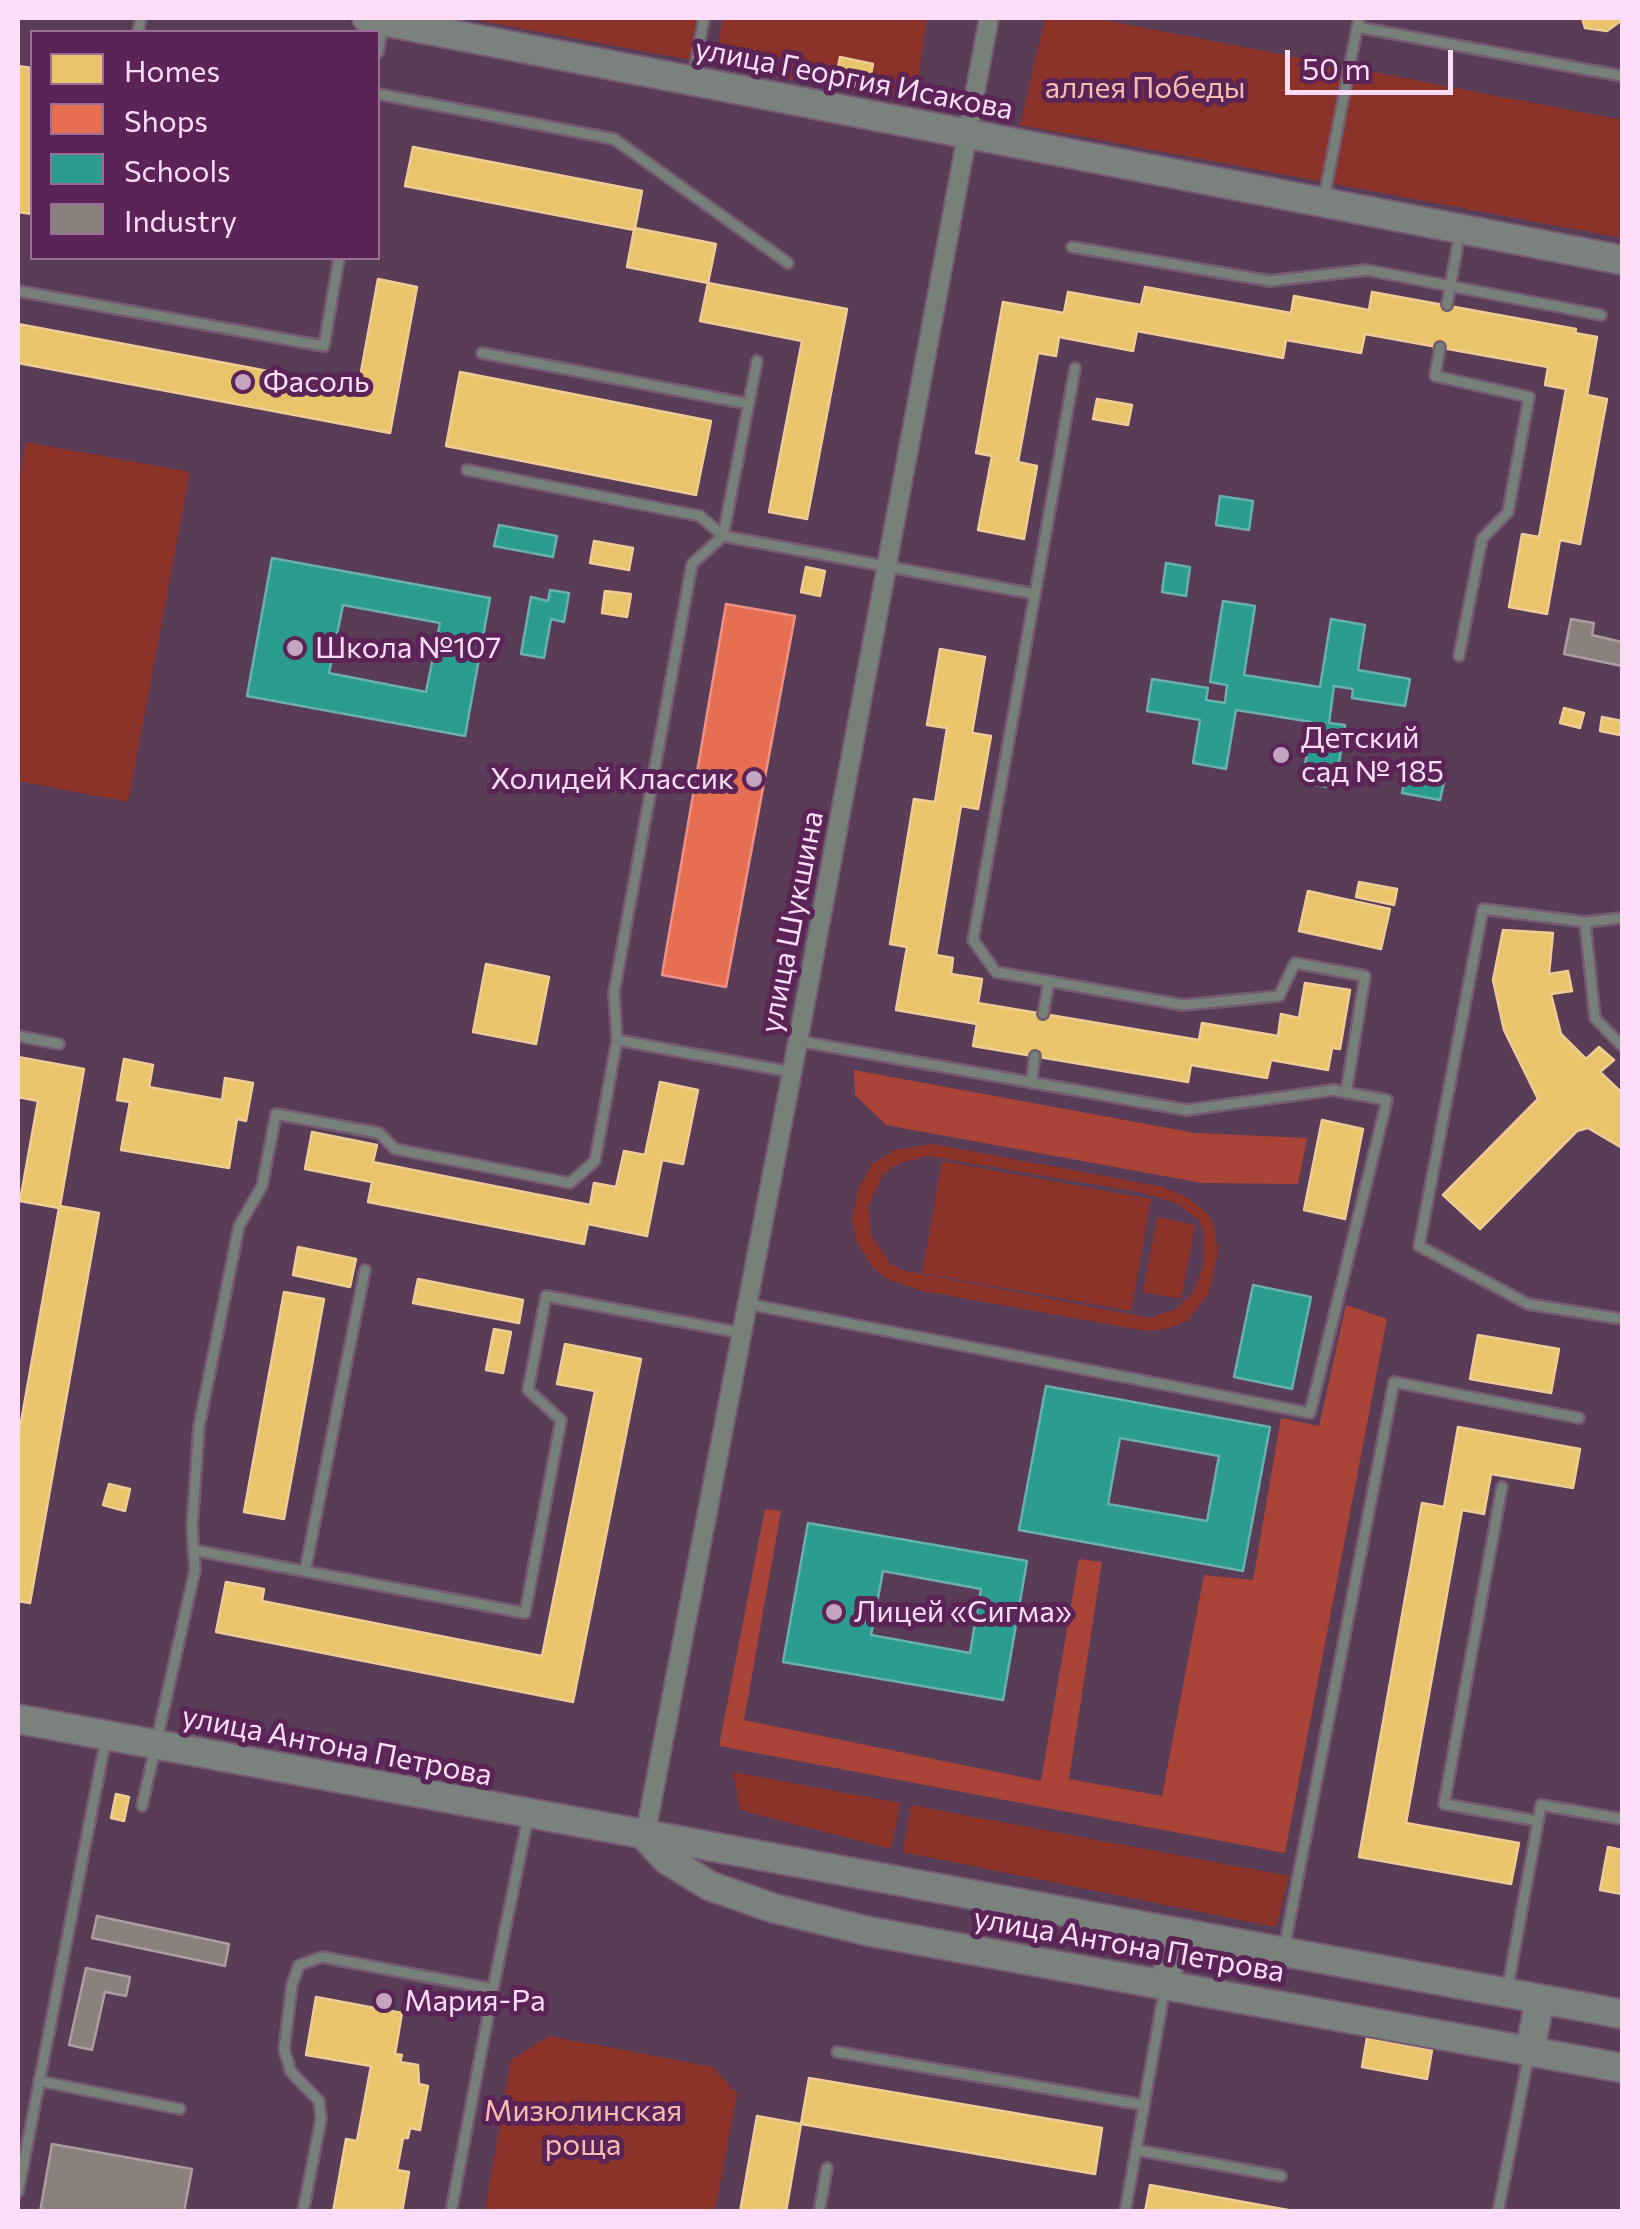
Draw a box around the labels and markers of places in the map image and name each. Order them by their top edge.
place label: Фасоль [263,364,369,400]
marker: Фасоль [232,371,254,393]
place label: Школа №107 [315,630,501,666]
marker: Школа №107 [284,637,306,659]
place label: Детский сад № 185 [1301,720,1444,790]
marker: Детский сад № 185 [1270,744,1292,766]
place label: Холидей Классик [490,761,734,797]
marker: Холидей Классик [743,768,765,790]
place label: Лицей «Сигма» [854,1594,1072,1630]
marker: Лицей «Сигма» [823,1601,845,1623]
place label: Мария-Ра [404,1983,546,2019]
marker: Мария-Ра [373,1990,395,2012]

